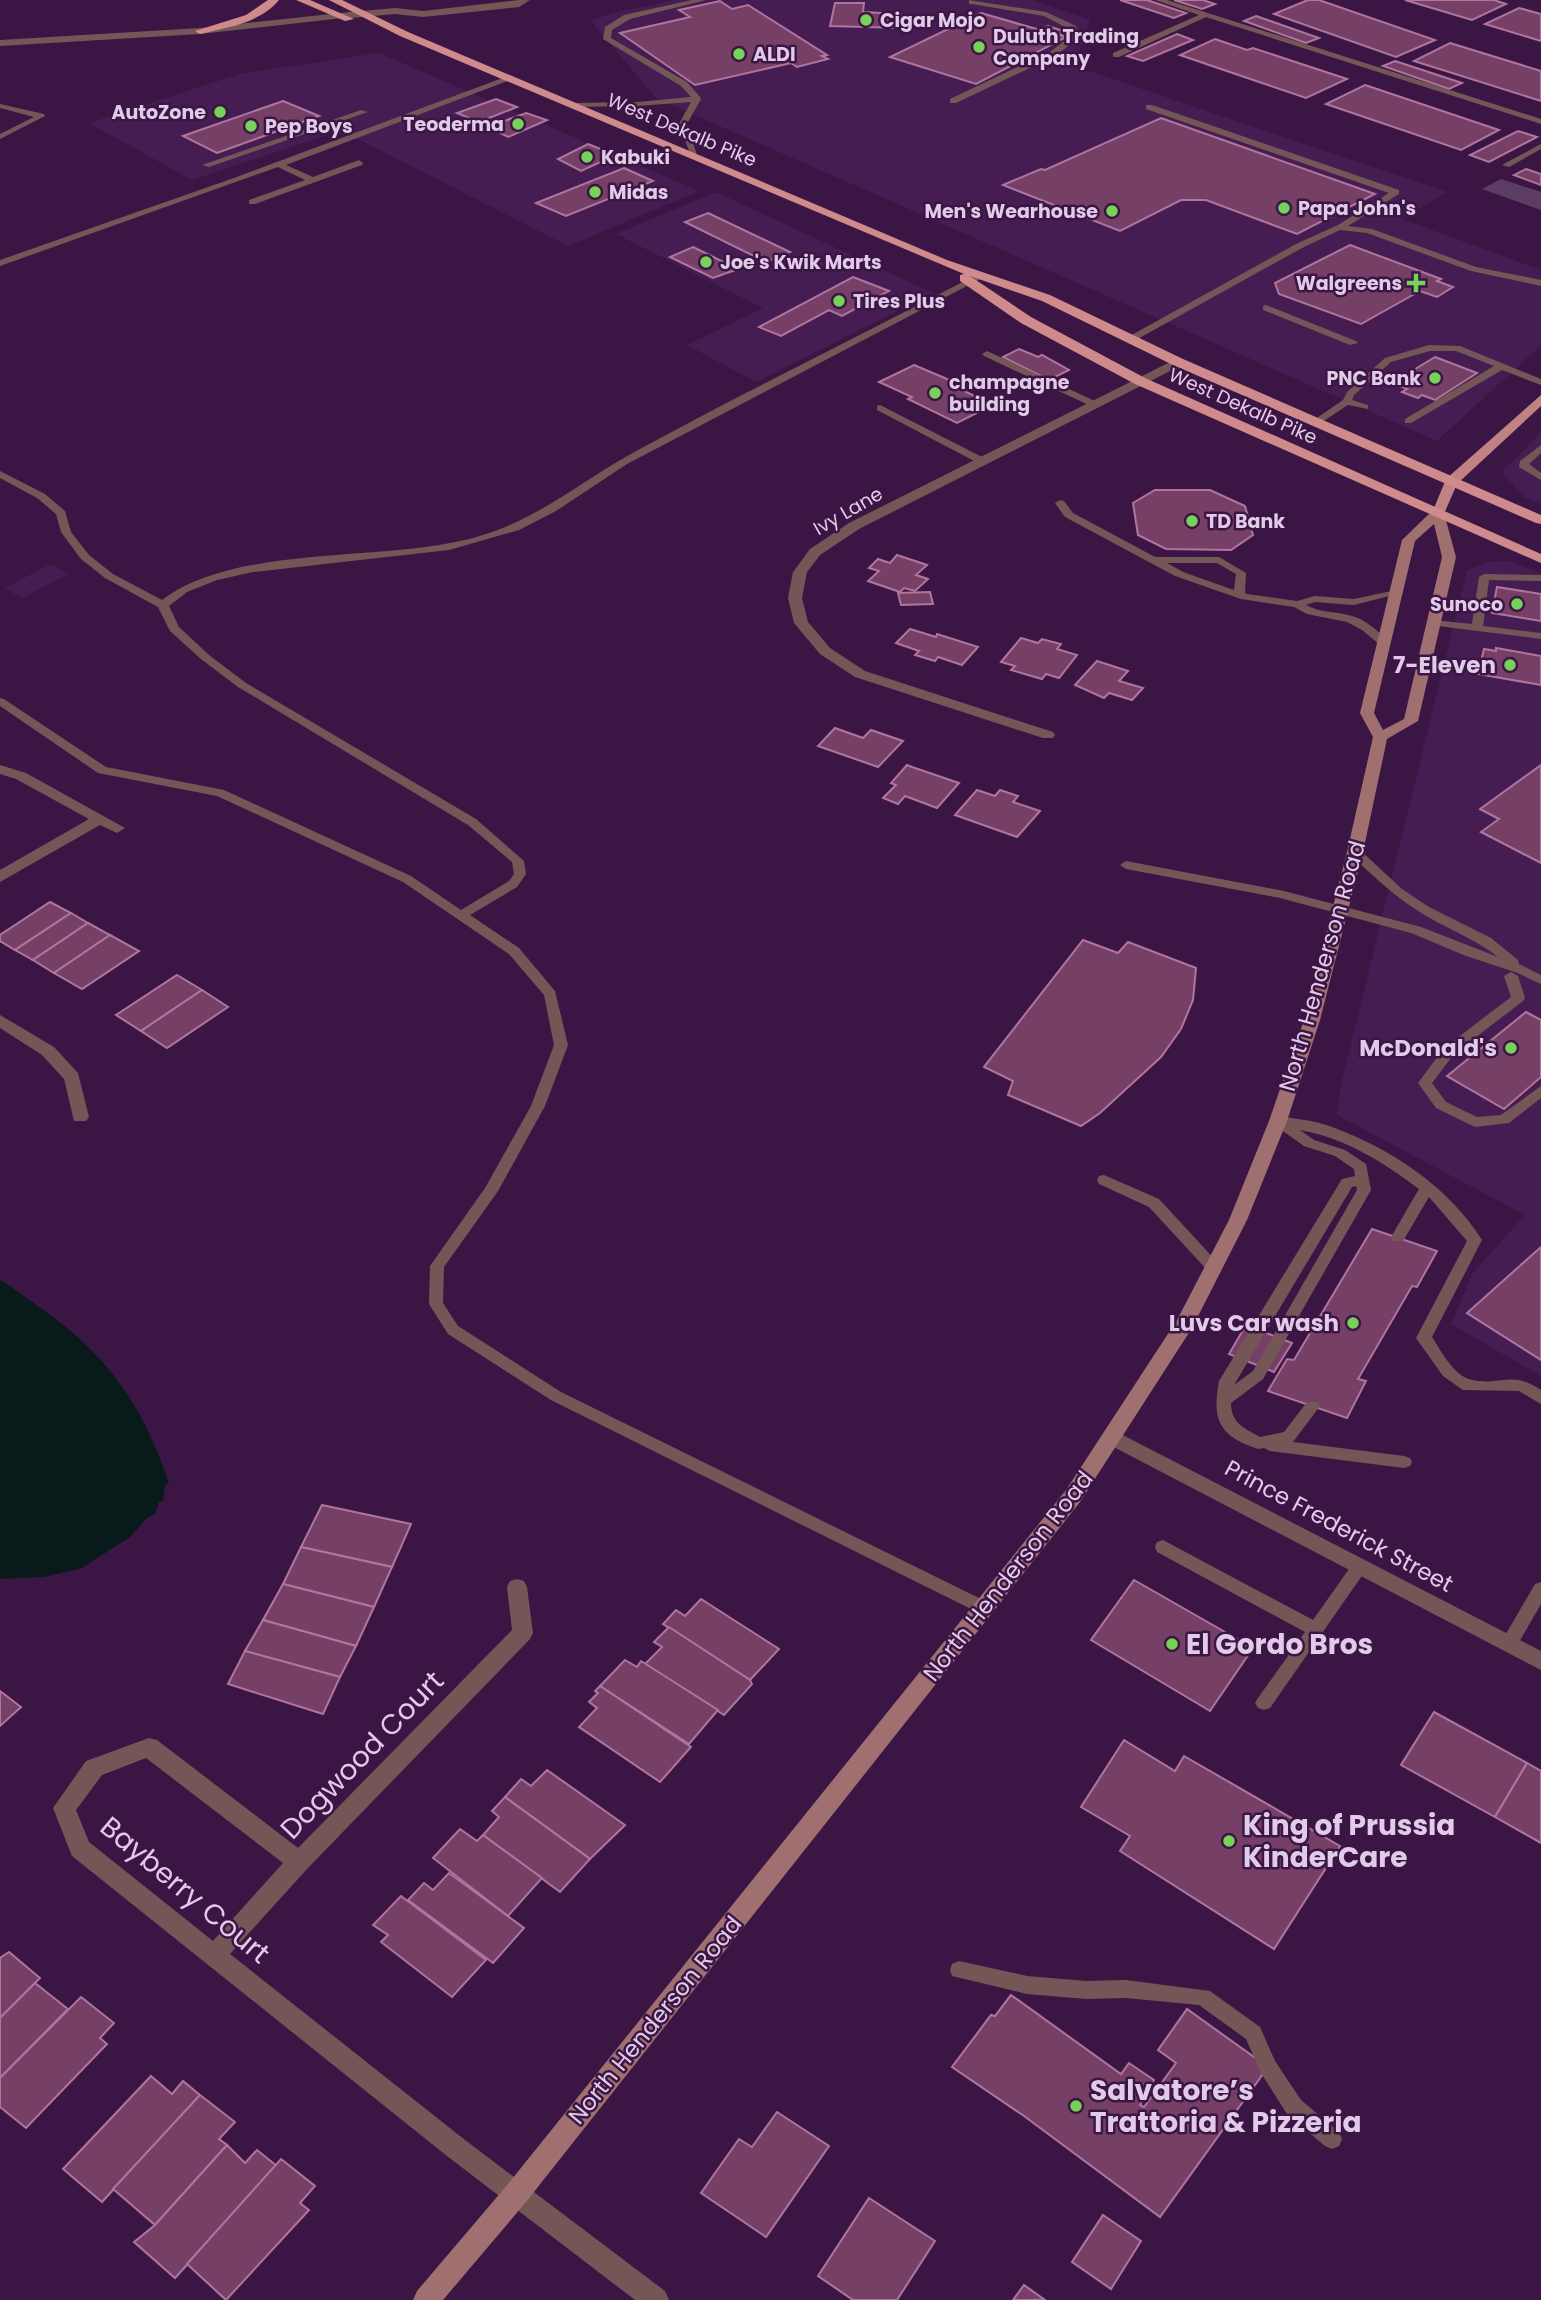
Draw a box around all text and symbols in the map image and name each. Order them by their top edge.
place label: Cigar Mojo [880,7,985,34]
marker: Cigar Mojo [858,12,874,28]
place label: Duluth Trading Company [993,23,1139,72]
marker: Duluth Trading Company [971,39,987,55]
place label: ALDI [753,41,795,68]
marker: ALDI [731,46,747,62]
street label: West Dekalb Pike [603,86,761,174]
place label: AutoZone [111,99,206,126]
marker: AutoZone [212,104,228,120]
place label: Teoderma [403,111,504,138]
place label: Pep Boys [265,113,353,140]
marker: Teoderma [510,116,526,132]
marker: Pep Boys [243,118,259,134]
place label: Kabuki [601,144,670,171]
marker: Kabuki [579,149,595,165]
place label: Midas [609,179,668,206]
marker: Midas [587,184,603,200]
place label: Papa John's [1298,195,1416,222]
place label: Men's Wearhouse [924,198,1098,225]
marker: Papa John's [1276,200,1292,216]
marker: Men's Wearhouse [1104,203,1120,219]
place label: Joe's Kwik Marts [720,249,881,276]
marker: Joe's Kwik Marts [698,254,714,270]
place label: Walgreens [1296,270,1402,297]
marker: Walgreens [1408,275,1424,291]
place label: Tires Plus [853,288,945,315]
marker: Tires Plus [831,293,847,309]
street label: West Dekalb Pike [1164,361,1322,451]
place label: PNC Bank [1326,365,1421,392]
place label: champagne building [949,369,1070,418]
marker: PNC Bank [1427,370,1443,386]
marker: champagne building [927,385,943,401]
street label: Ivy Lane [808,480,888,542]
place label: TD Bank [1206,508,1285,535]
marker: TD Bank [1184,513,1200,529]
place label: Sunoco [1430,591,1503,618]
marker: Sunoco [1509,596,1525,612]
place label: 7-Eleven [1393,649,1496,681]
marker: 7-Eleven [1502,657,1518,673]
street label: North Henderson Road [1271,837,1373,1095]
place label: McDonald's [1359,1032,1497,1064]
marker: McDonald's [1503,1040,1519,1056]
place label: Luvs Car wash [1169,1307,1339,1339]
marker: Luvs Car wash [1345,1315,1361,1331]
street label: Prince Frederick Street [1219,1452,1459,1600]
street label: North Henderson Road [916,1464,1100,1688]
place label: El Gordo Bros [1186,1625,1373,1664]
marker: El Gordo Bros [1164,1636,1180,1652]
street label: Dogwood Court [272,1662,452,1848]
place label: King of Prussia KinderCare [1243,1806,1455,1877]
street label: Bayberry Court [92,1807,278,1973]
marker: King of Prussia KinderCare [1221,1833,1237,1849]
street label: North Henderson Road [561,1909,749,2131]
place label: Salvatore’s Trattoria & Pizzeria [1090,2071,1362,2142]
marker: Salvatore’s Trattoria & Pizzeria [1068,2098,1084,2114]

